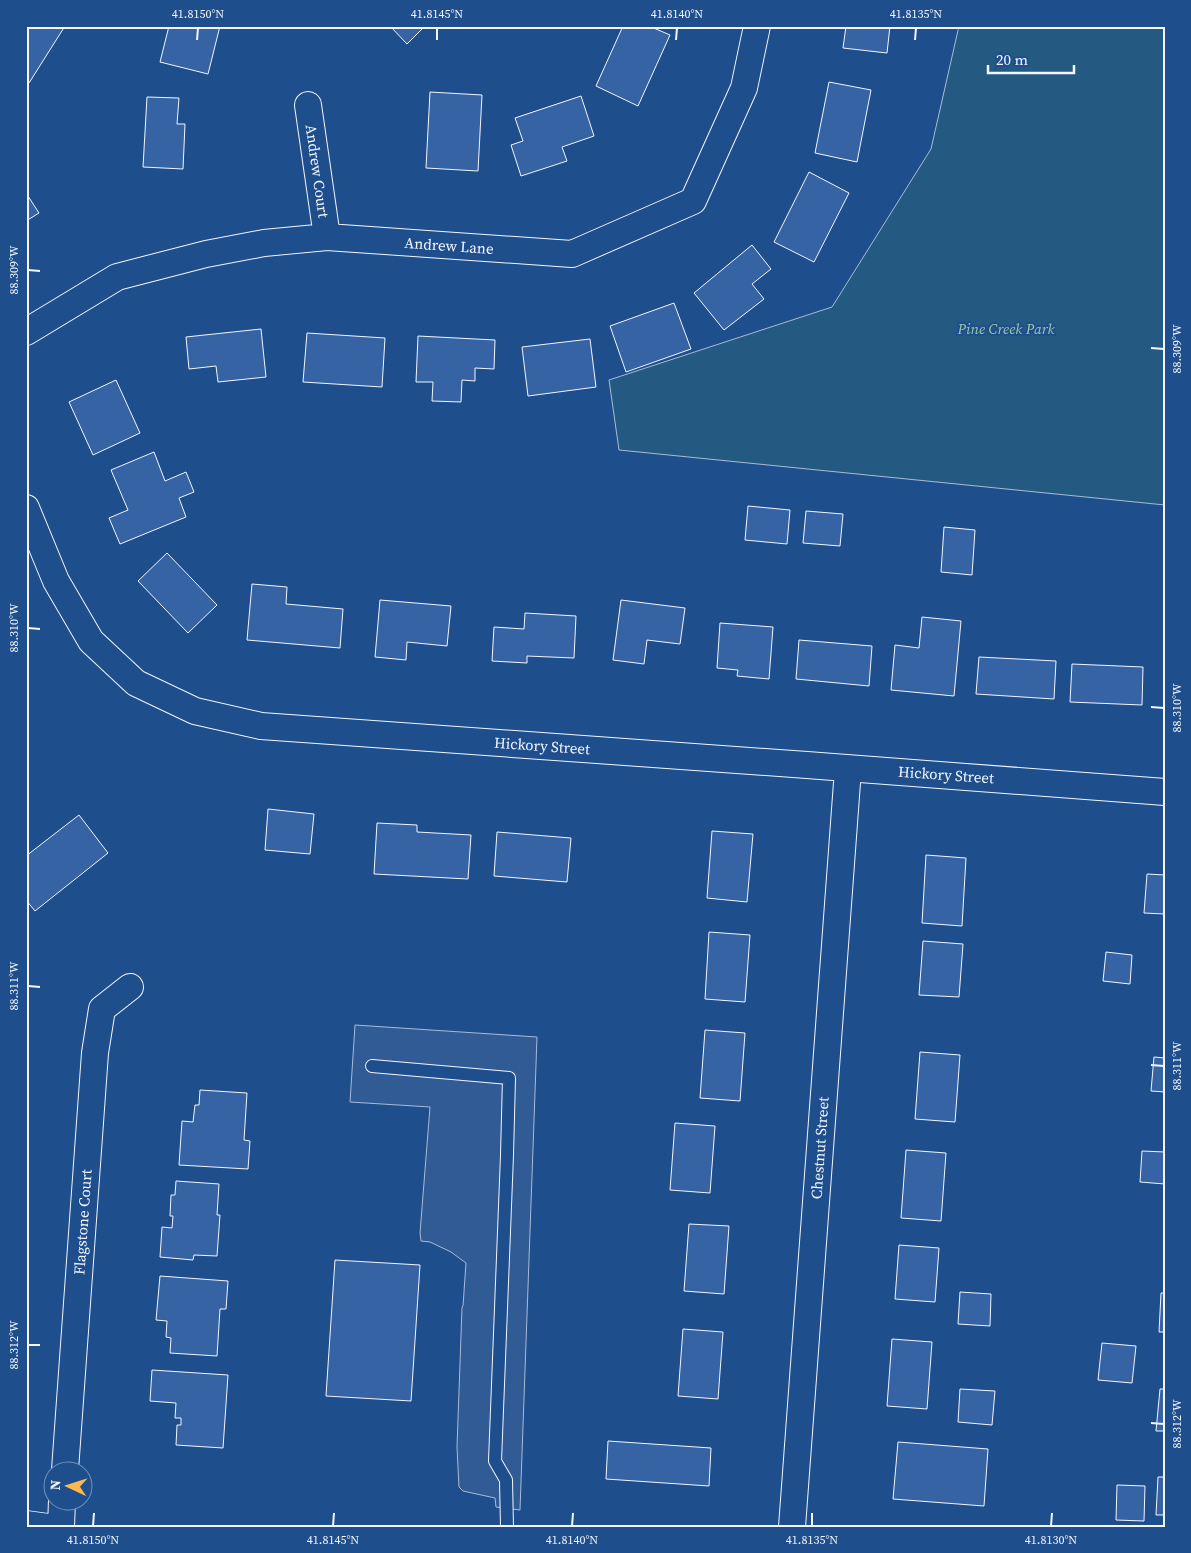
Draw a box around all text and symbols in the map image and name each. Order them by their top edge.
text: 41.8150°N [172,6,224,22]
text: 41.8145°N [411,6,463,22]
text: 41.8140°N [651,6,703,22]
text: 41.8135°N [890,6,942,22]
scale bar [988,42,1075,74]
text: 20 m [996,49,1028,70]
street label: Andrew Court [301,123,334,219]
street label: Andrew Lane [404,232,495,259]
text: 88.309°W [6,245,22,295]
park label: Pine Creek Park [956,318,1055,339]
text: 88.309°W [1169,324,1185,374]
text: 88.310°W [6,603,22,653]
text: 88.310°W [1169,683,1185,733]
street label: Hickory Street [493,732,591,759]
street label: Hickory Street [897,761,995,788]
text: 88.311°W [6,961,22,1011]
text: 88.311°W [1169,1041,1185,1091]
street label: Chestnut Street [805,1096,834,1200]
street label: Flagstone Court [68,1168,97,1276]
text: 88.312°W [6,1320,22,1370]
text: 88.312°W [1169,1399,1185,1449]
north arrow [42,1460,92,1510]
text: N [45,1479,65,1491]
text: 41.8150°N [67,1532,119,1548]
text: 41.8145°N [307,1532,359,1548]
text: 41.8140°N [546,1532,598,1548]
text: 41.8135°N [786,1532,838,1548]
text: 41.8130°N [1025,1532,1077,1548]

